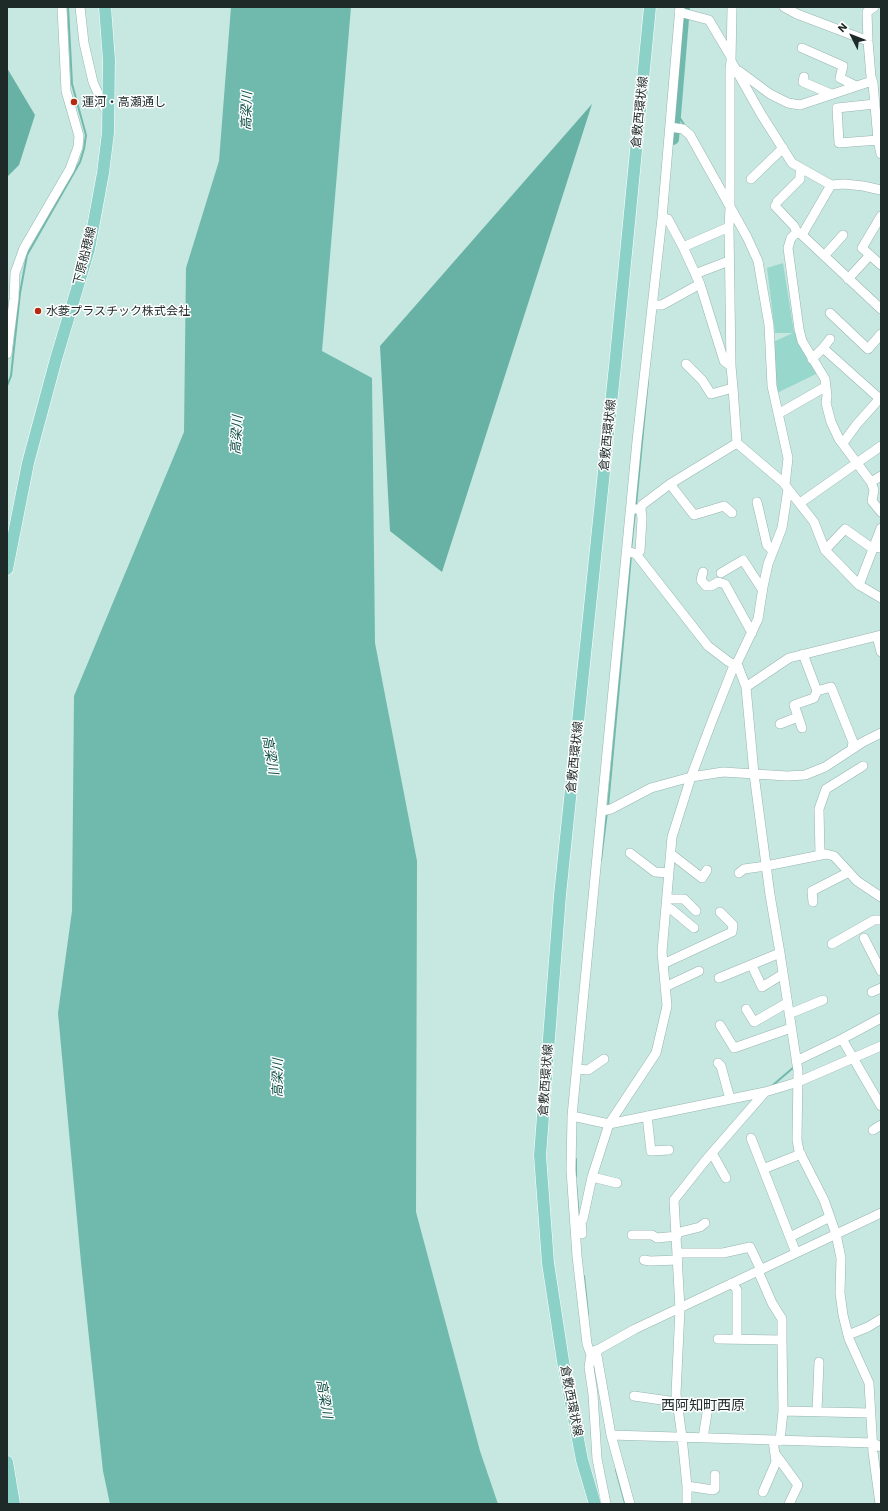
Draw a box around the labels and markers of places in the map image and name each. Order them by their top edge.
place label: 運河・高瀬通し [82,95,166,109]
marker: 運河・高瀬通し [69,97,79,107]
place label: 水菱プラスチック株式会社 [46,304,190,318]
marker: 水菱プラスチック株式会社 [33,306,43,316]

